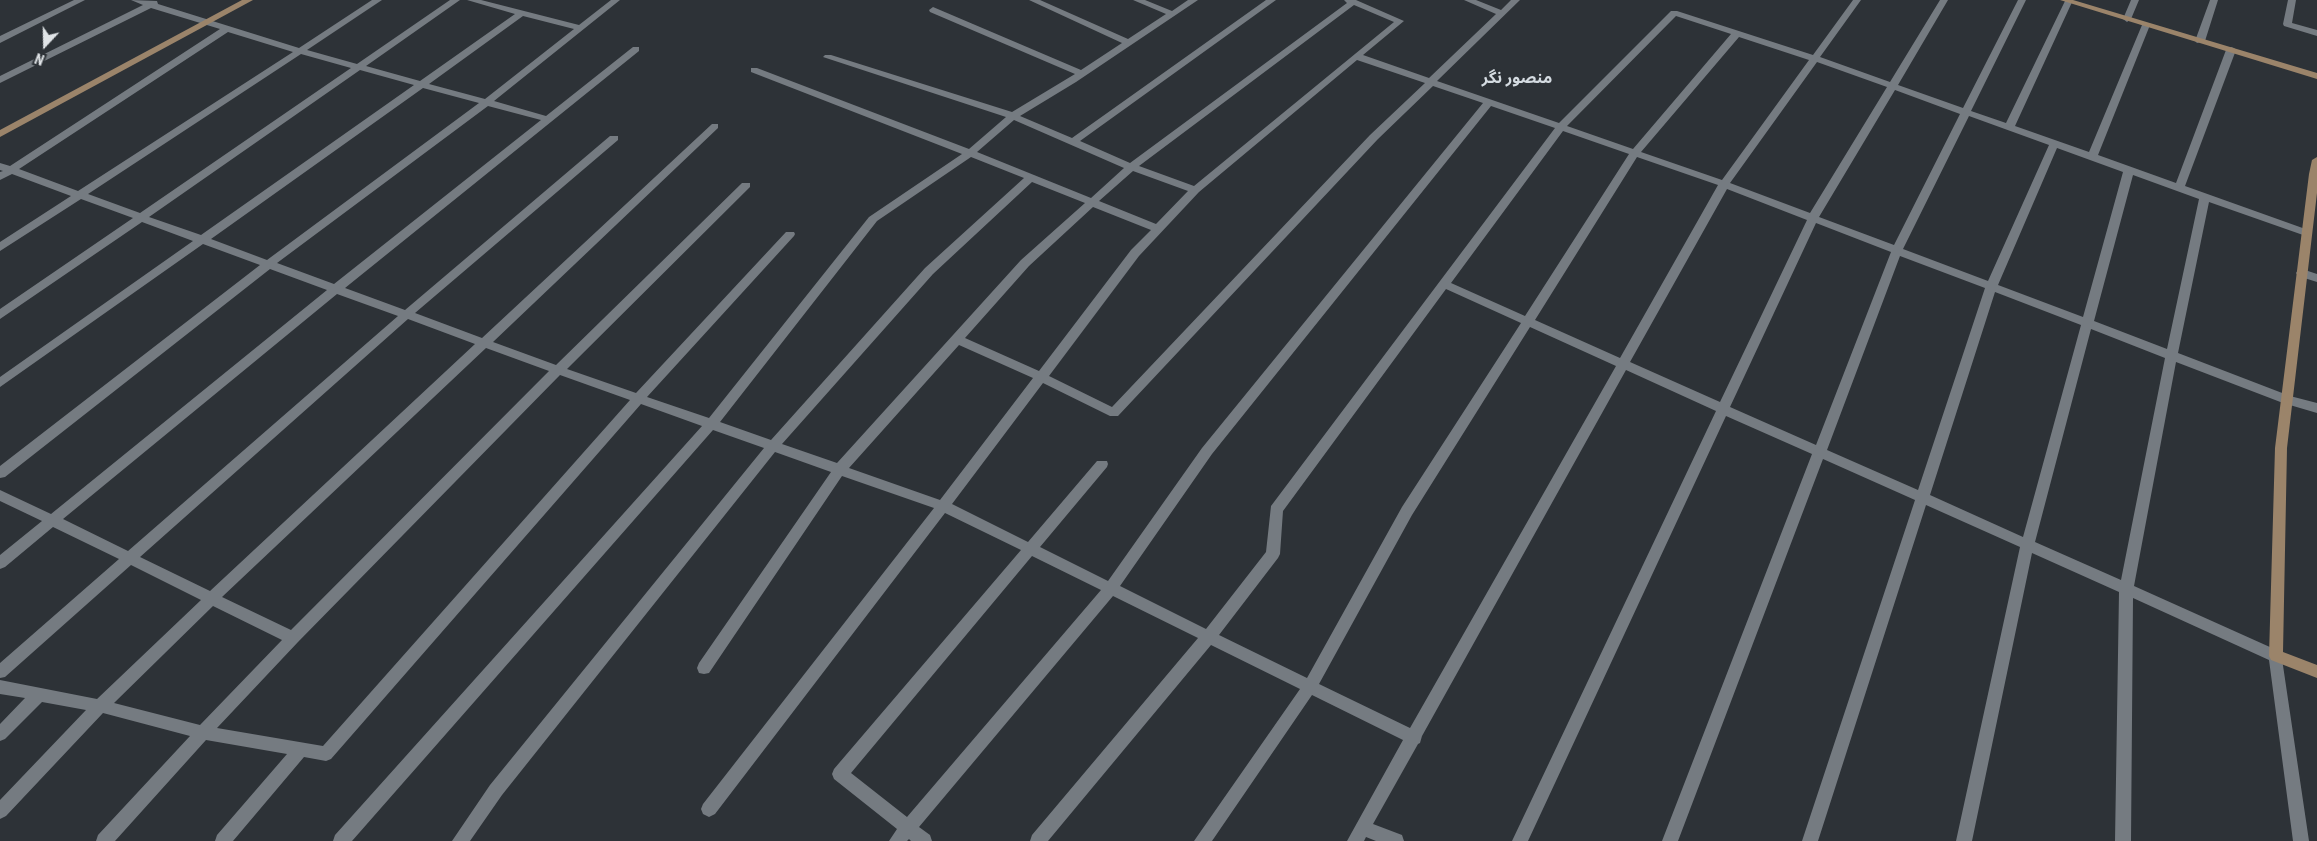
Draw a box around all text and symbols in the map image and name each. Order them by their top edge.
north arrow [20,20,70,70]
text: N [33,50,47,68]
district label: منصور نگر [1482,69,1552,89]

